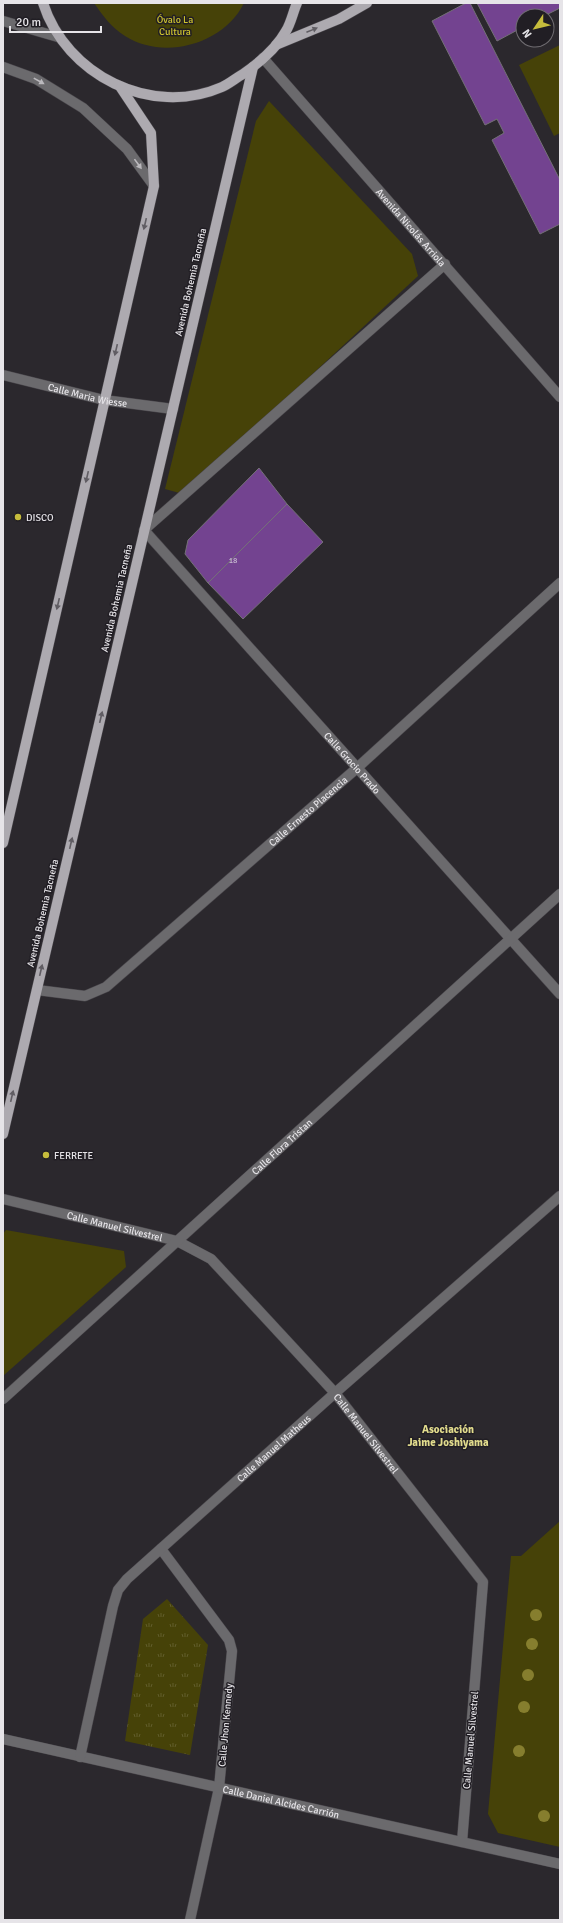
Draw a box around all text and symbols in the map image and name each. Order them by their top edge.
scale bar [10,8,101,34]
north arrow [515,8,555,48]
park label: Óvalo La Cultura [157,13,193,38]
text: 20 m [16,15,41,30]
one-way arrow [307,27,319,33]
text: N [520,27,535,40]
one-way arrow [33,77,45,84]
one-way arrow [134,158,142,169]
street label: Avenida Nicolás Arriola [373,186,448,269]
one-way arrow [142,218,148,230]
street label: Avenida Bohemia Tacneña [173,227,209,337]
one-way arrow [113,345,119,357]
street label: Calle Maria Wiesse [46,381,128,410]
one-way arrow [83,471,89,483]
marker: DISCO [13,512,23,522]
place label: DISCO [26,512,54,524]
street label: Avenida Bohemia Tacneña [99,543,135,653]
house number: 18 [229,555,237,565]
one-way arrow [54,598,60,610]
one-way arrow [98,710,104,723]
street label: Calle Grocio Prado [321,730,382,797]
street label: Calle Ernesto Placencia [267,774,350,849]
one-way arrow [69,837,75,849]
street label: Avenida Bohemia Tacneña [25,858,61,968]
one-way arrow [39,964,45,976]
one-way arrow [9,1090,15,1103]
street label: Calle Flora Tristan [249,1117,315,1178]
marker: FERRETE [41,1150,51,1160]
place label: FERRETE [54,1150,93,1162]
street label: Calle Manuel Silvestrel [65,1210,164,1244]
street label: Calle Manuel Silvestrel [331,1391,401,1476]
street label: Calle Manuel Matheus [235,1412,314,1485]
district label: Asociación Jaime Joshiyama [407,1423,489,1449]
street label: Calle Jhon Kennedy [216,1683,236,1767]
street label: Calle Manuel Silvestrel [461,1691,481,1789]
street label: Calle Daniel Alcides Carrión [221,1783,340,1821]

